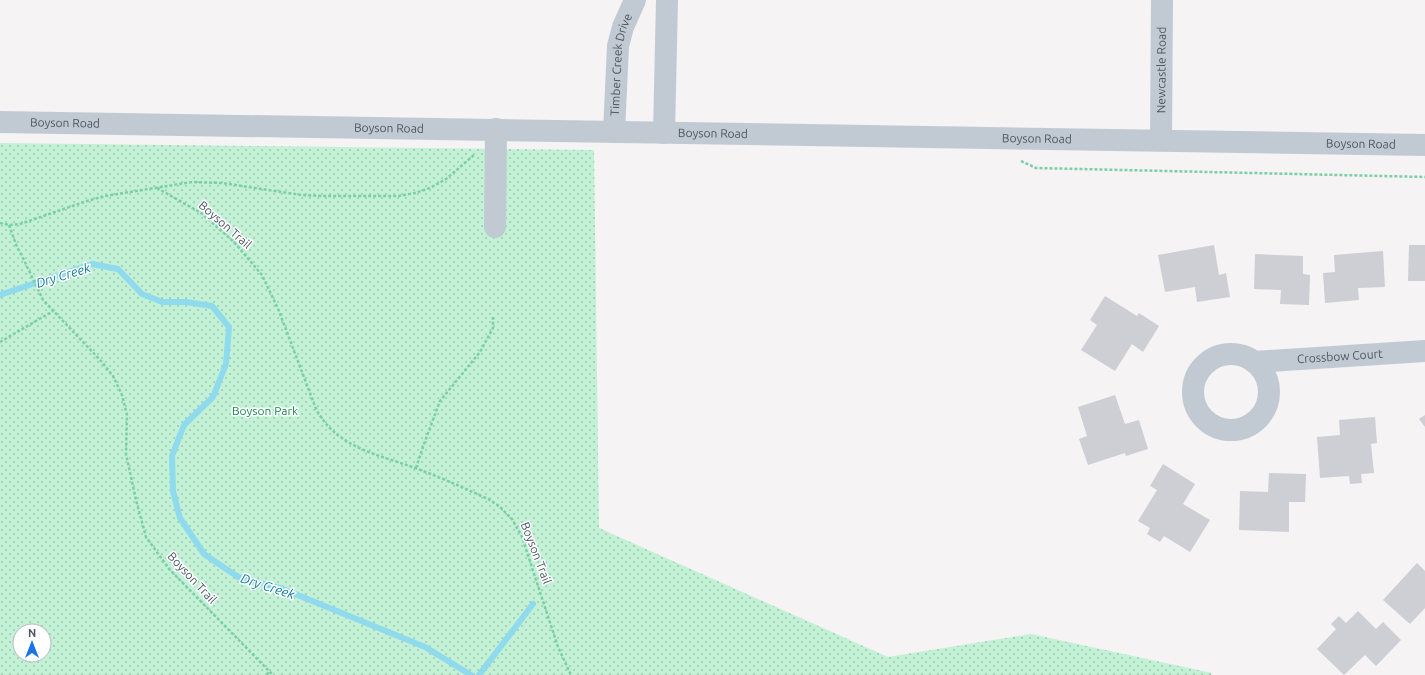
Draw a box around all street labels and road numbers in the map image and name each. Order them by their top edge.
street label: Timber Creek Drive [608,11,634,116]
street label: Newcastle Road [1154,27,1168,113]
street label: Boyson Road [30,115,100,130]
street label: Boyson Road [354,121,424,135]
street label: Boyson Road [678,126,748,140]
street label: Boyson Road [1002,131,1072,145]
street label: Boyson Road [1326,136,1396,151]
street label: Boyson Trail [196,198,254,251]
street label: Crossbow Court [1296,347,1383,365]
street label: Boyson Trail [519,520,554,586]
street label: Boyson Trail [165,549,219,606]

